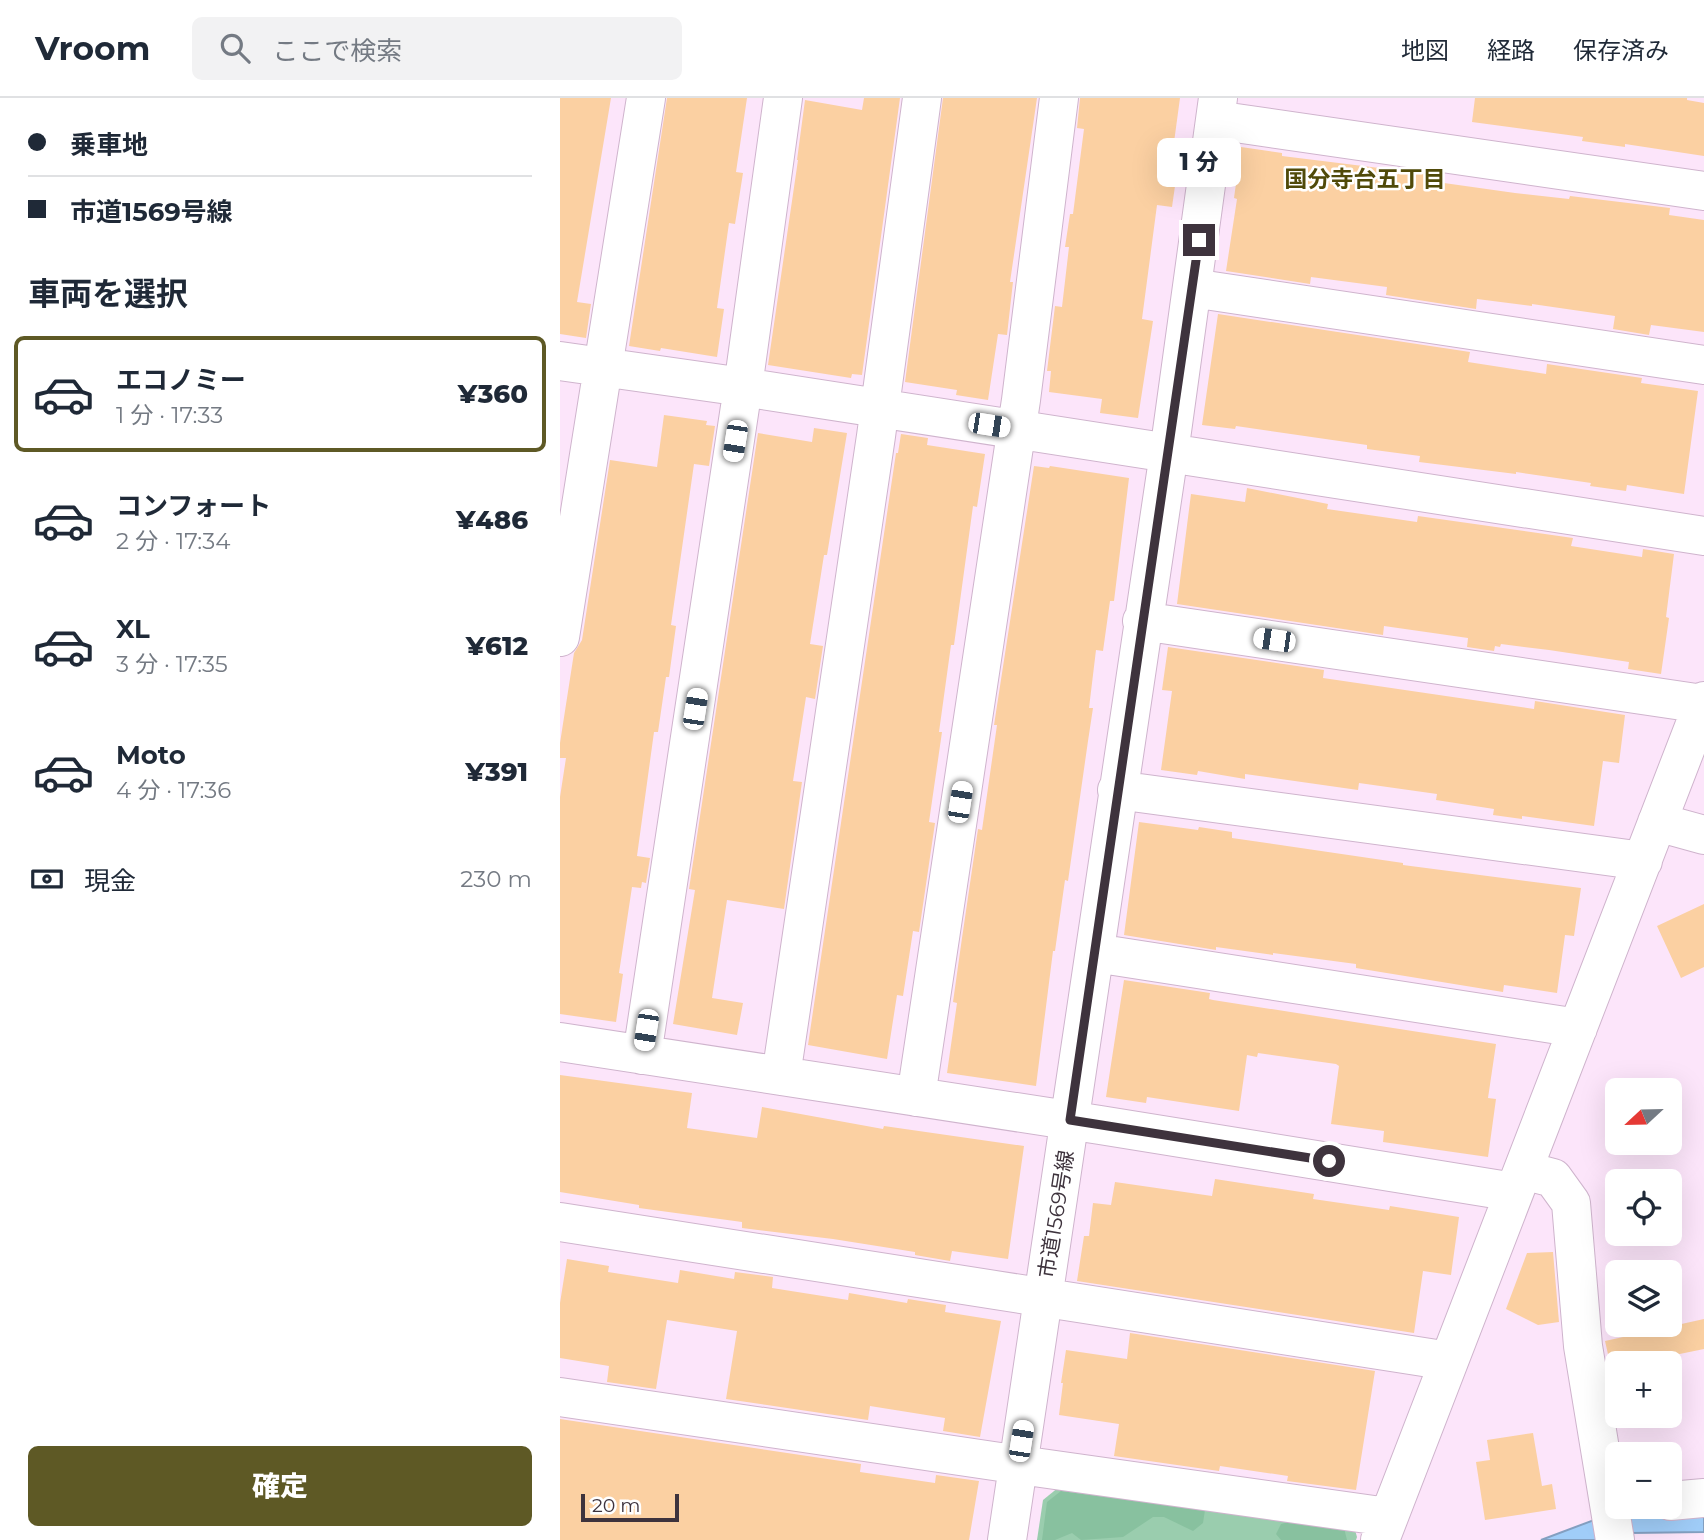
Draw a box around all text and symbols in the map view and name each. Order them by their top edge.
search box [192,17,682,80]
text: Vroom [35,28,150,68]
icon: search [216,29,254,67]
text: ここで検索 [272,35,402,67]
text: 地図 [1401,36,1449,65]
text: 経路 [1487,36,1535,65]
text: 保存済み [1573,36,1669,65]
text: 乗車地 [70,129,148,161]
callout: 1 分 [1157,138,1241,188]
text: 1 分 [1179,148,1219,176]
district label: 国分寺台五丁目 [1285,165,1446,193]
text: 市道1569号線 [70,196,233,228]
route end [1183,224,1215,256]
text: 車両を選択 [28,274,188,313]
icon: car [32,363,95,426]
text: エコノミー [116,364,246,396]
text: ¥360 [458,378,528,410]
text: 1 分 · 17:33 [116,401,223,429]
car [967,411,1012,439]
car [722,419,749,463]
icon: car [32,489,95,552]
text: コンフォート [116,490,271,522]
text: ¥486 [456,504,528,536]
text: 2 分 · 17:34 [116,527,230,555]
text: XL [116,613,150,645]
icon: car [32,615,95,678]
car [1252,627,1297,653]
text: ¥612 [466,630,528,662]
text: 3 分 · 17:35 [116,650,228,678]
car [682,687,709,731]
text: Moto [116,739,186,771]
icon: car [32,741,95,804]
text: ¥391 [465,756,528,788]
text: 4 分 · 17:36 [116,776,231,804]
car [947,780,974,824]
icon: cash [28,860,66,898]
text: 現金 [84,865,136,897]
text: 230 m [460,865,532,893]
car [633,1008,660,1052]
north arrow [1605,1078,1682,1155]
map controls [1605,1078,1682,1519]
route start [1313,1145,1345,1177]
street label: 市道1569号線 [1034,1148,1078,1280]
button: locate [1605,1169,1682,1246]
button: layers [1605,1260,1682,1337]
button: + [1605,1351,1682,1428]
car [1008,1419,1035,1463]
button: − [1605,1442,1682,1519]
button: 確定 [28,1446,532,1526]
scale bar [581,1491,679,1523]
text: 20 m [592,1494,640,1517]

